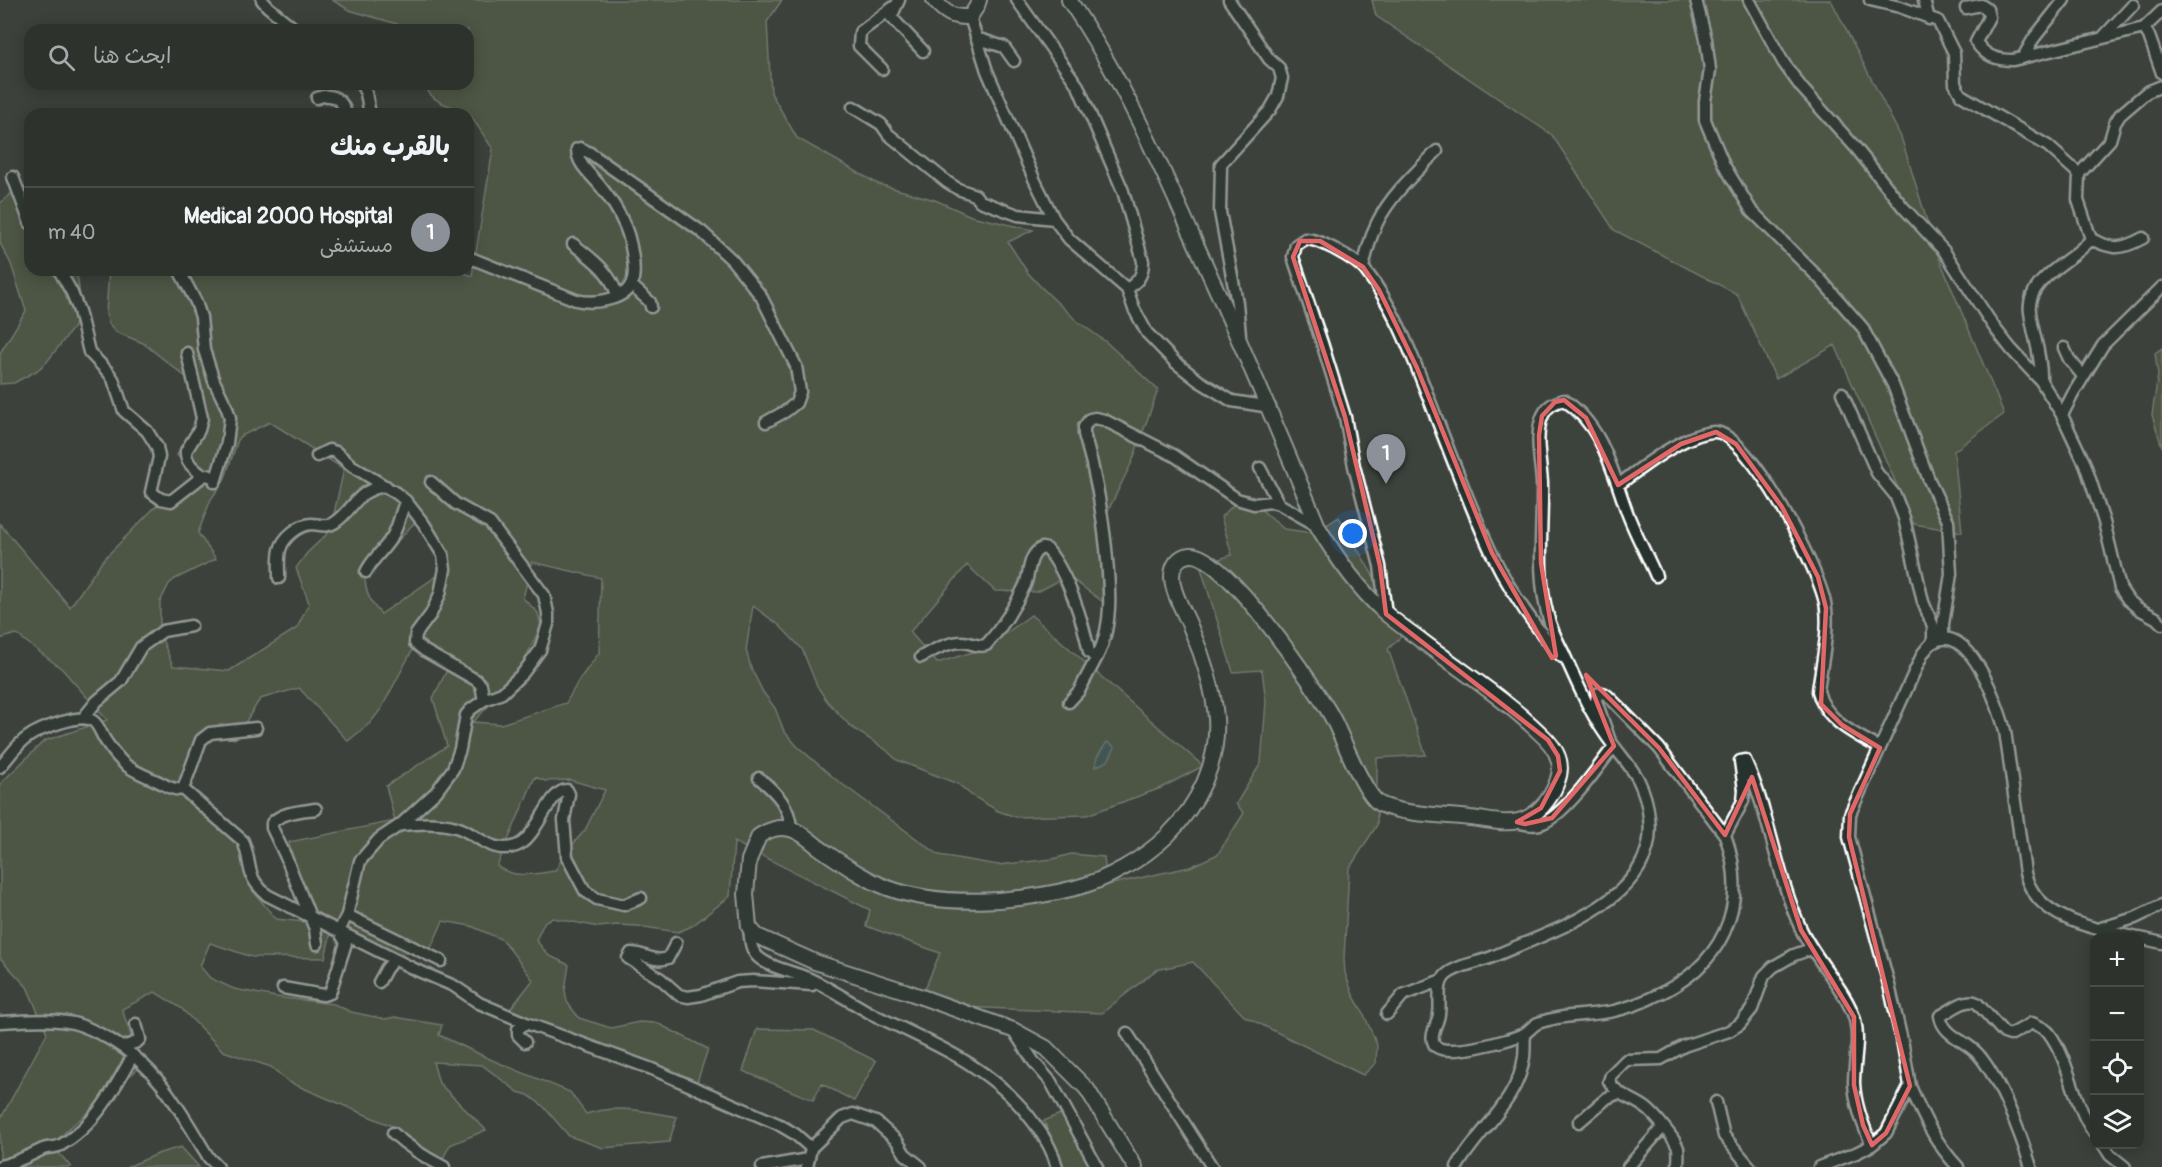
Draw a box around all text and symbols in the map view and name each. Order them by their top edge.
search box [24,24,474,90]
icon: search [45,41,78,74]
text: ابحث هنا [93,42,171,70]
text: بالقرب منك [330,131,450,163]
text: Medical 2000 Hospital [184,202,393,230]
text: 40 m [48,220,95,245]
text: 1 [427,220,434,245]
text: مستشفى [320,233,393,258]
pin: 1 [1366,434,1406,484]
your location [1338,519,1367,548]
map controls [2090,933,2144,1149]
button: + [2090,933,2144,987]
button: − [2090,987,2144,1041]
button: locate [2090,1041,2144,1095]
button: layers [2090,1095,2144,1149]

